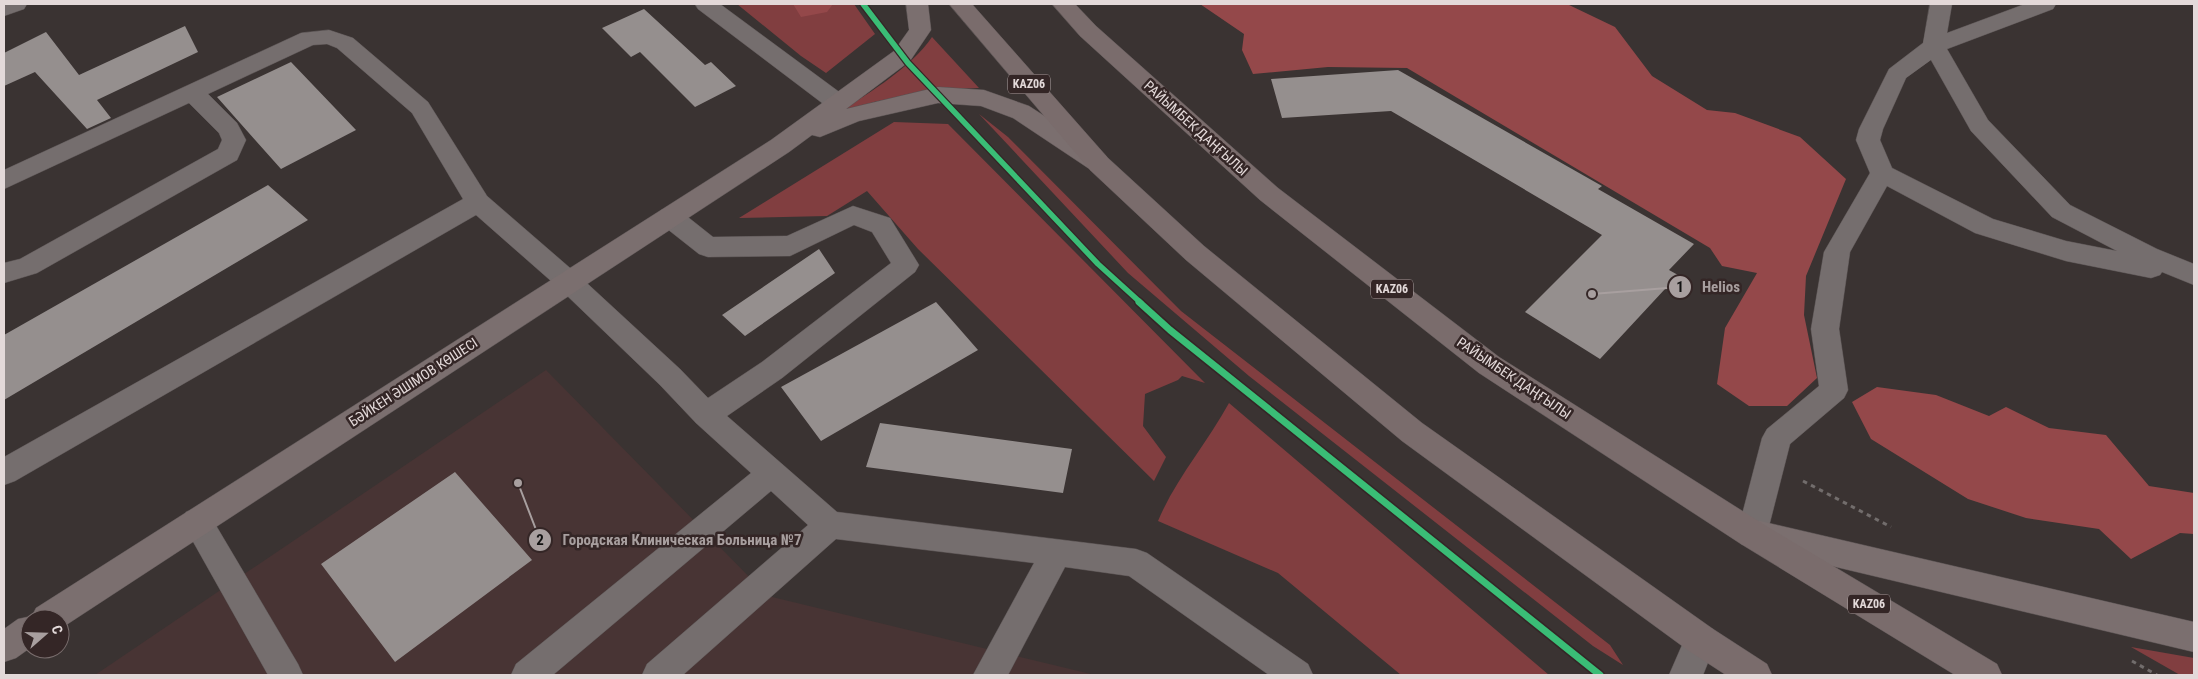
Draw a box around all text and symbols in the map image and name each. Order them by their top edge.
road number: KАZ06 [1008,74,1050,94]
street label: РАЙЫМБЕК ДАҢҒЫЛЫ [1141,77,1251,179]
callout: Helios [1667,272,1751,302]
text: 1 [1676,278,1684,296]
text: Helios [1702,278,1740,296]
road number: KАZ06 [1371,280,1413,298]
street label: БӘЙКЕН ӘШІМОВ КӨШЕСІ [346,334,480,430]
street label: РАЙЫМБЕК ДАҢҒЫЛЫ [1454,334,1574,422]
callout: Городская Клиническая Больница №7 [528,525,812,555]
text: 2 [536,531,544,549]
text: Городская Клиническая Больница №7 [563,531,801,549]
road number: KАZ06 [1848,594,1890,614]
north arrow [20,609,70,659]
text: С [48,623,66,636]

